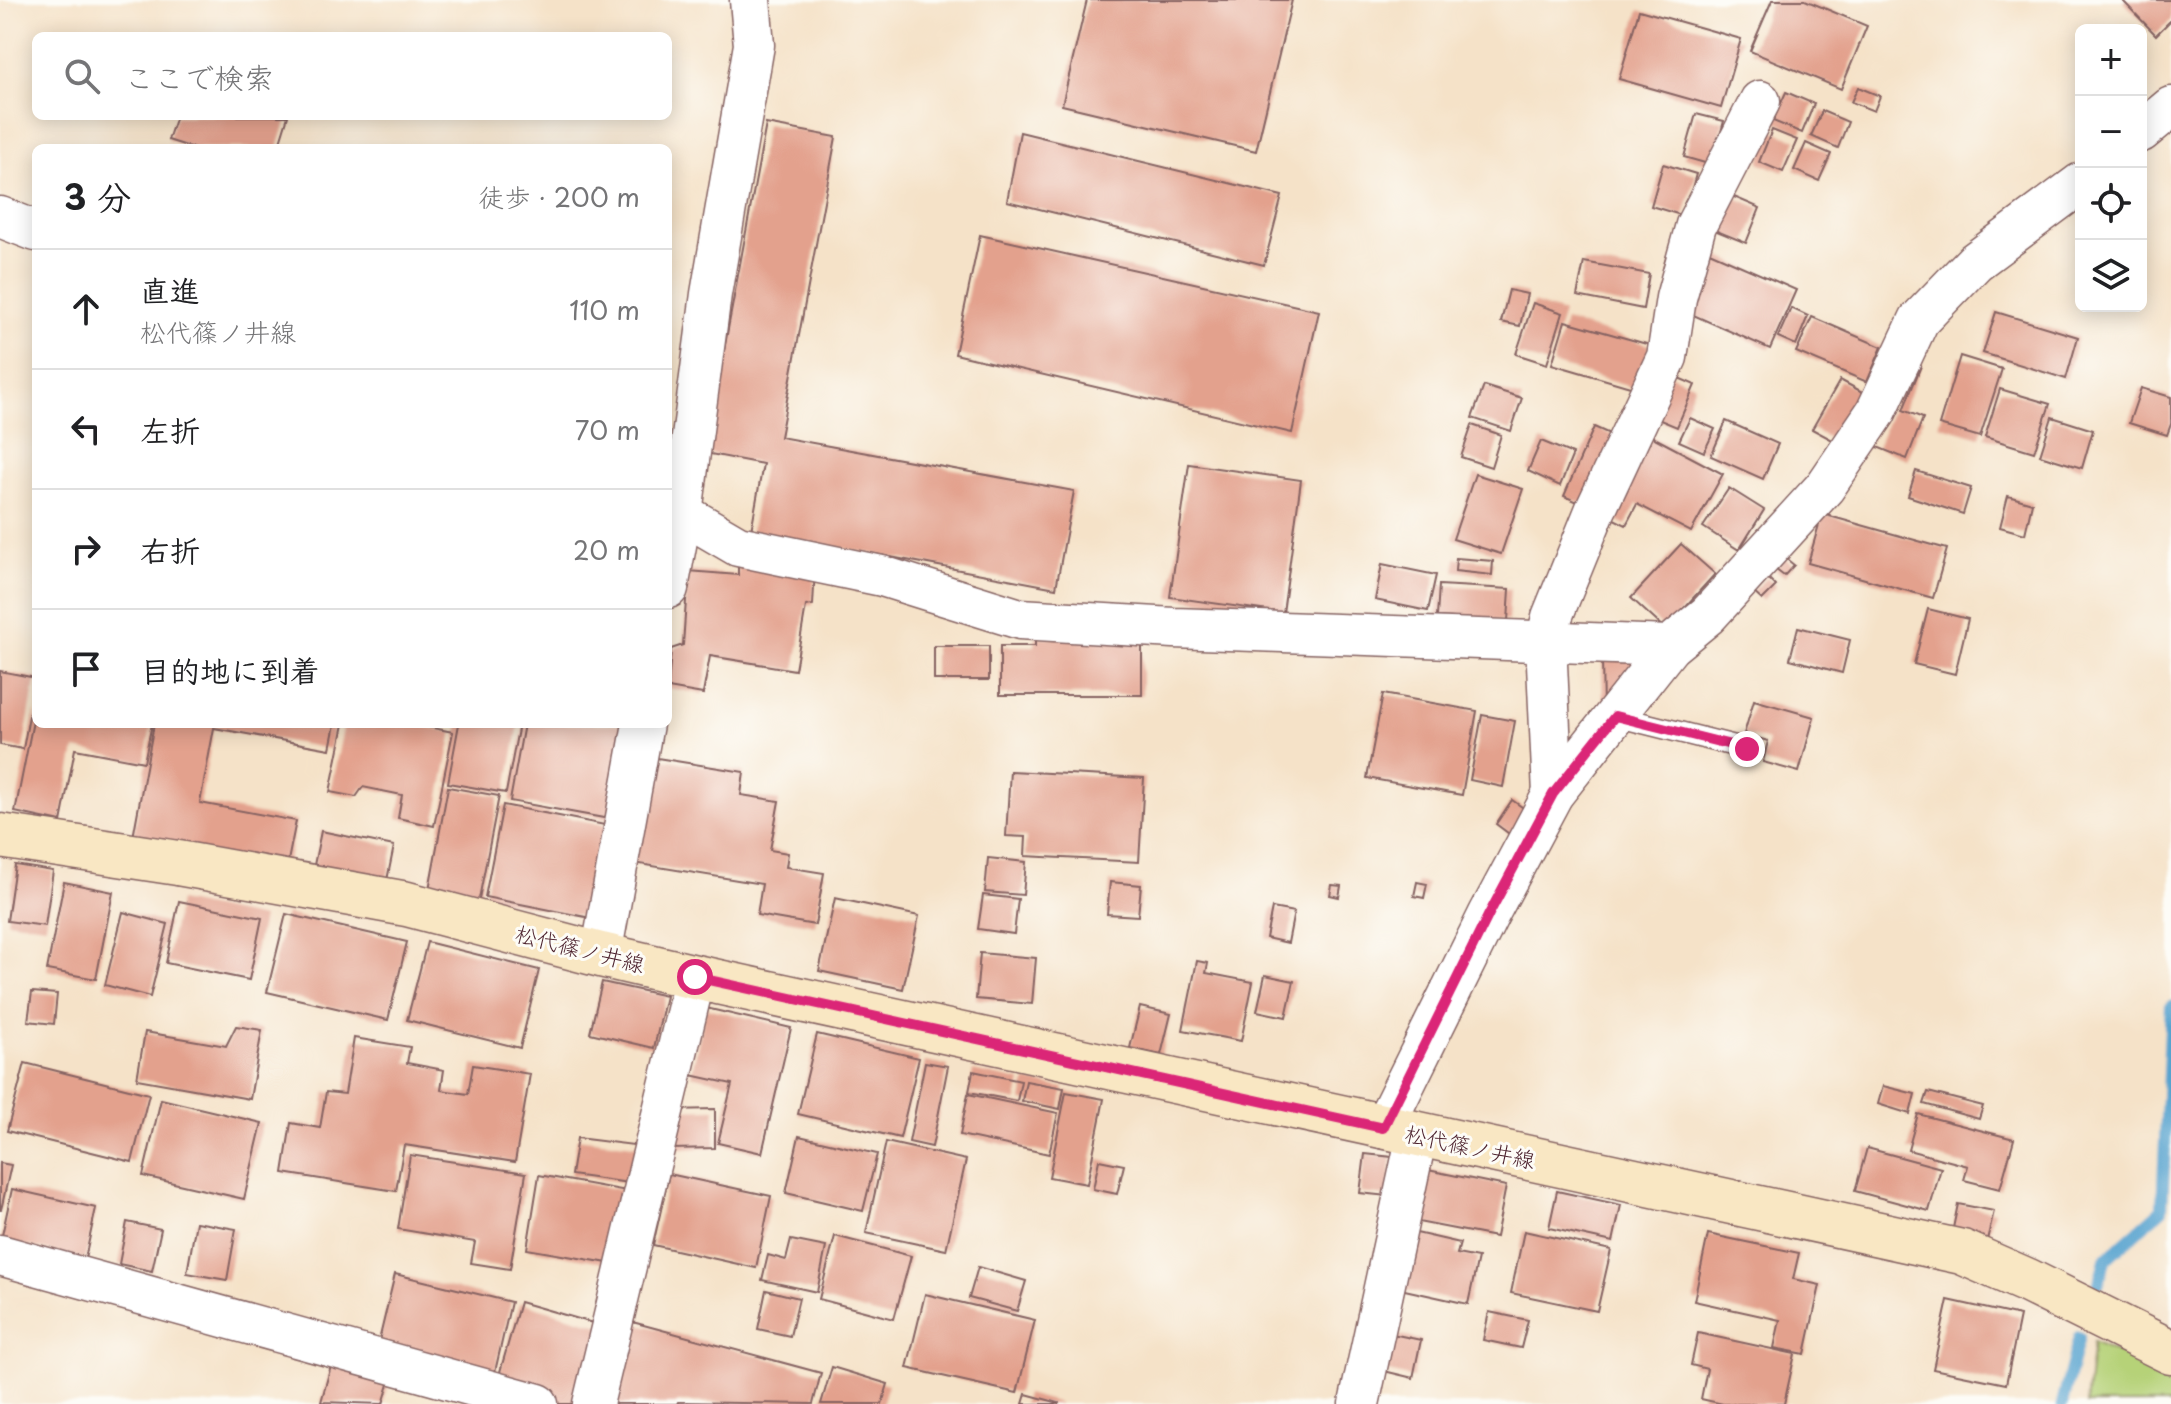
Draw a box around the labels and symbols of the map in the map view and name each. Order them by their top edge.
route end [1729,731,1765,767]
street label: 松代篠ノ井線 [512,916,648,980]
route start [677,959,713,995]
street label: 松代篠ノ井線 [1402,1116,1538,1175]

